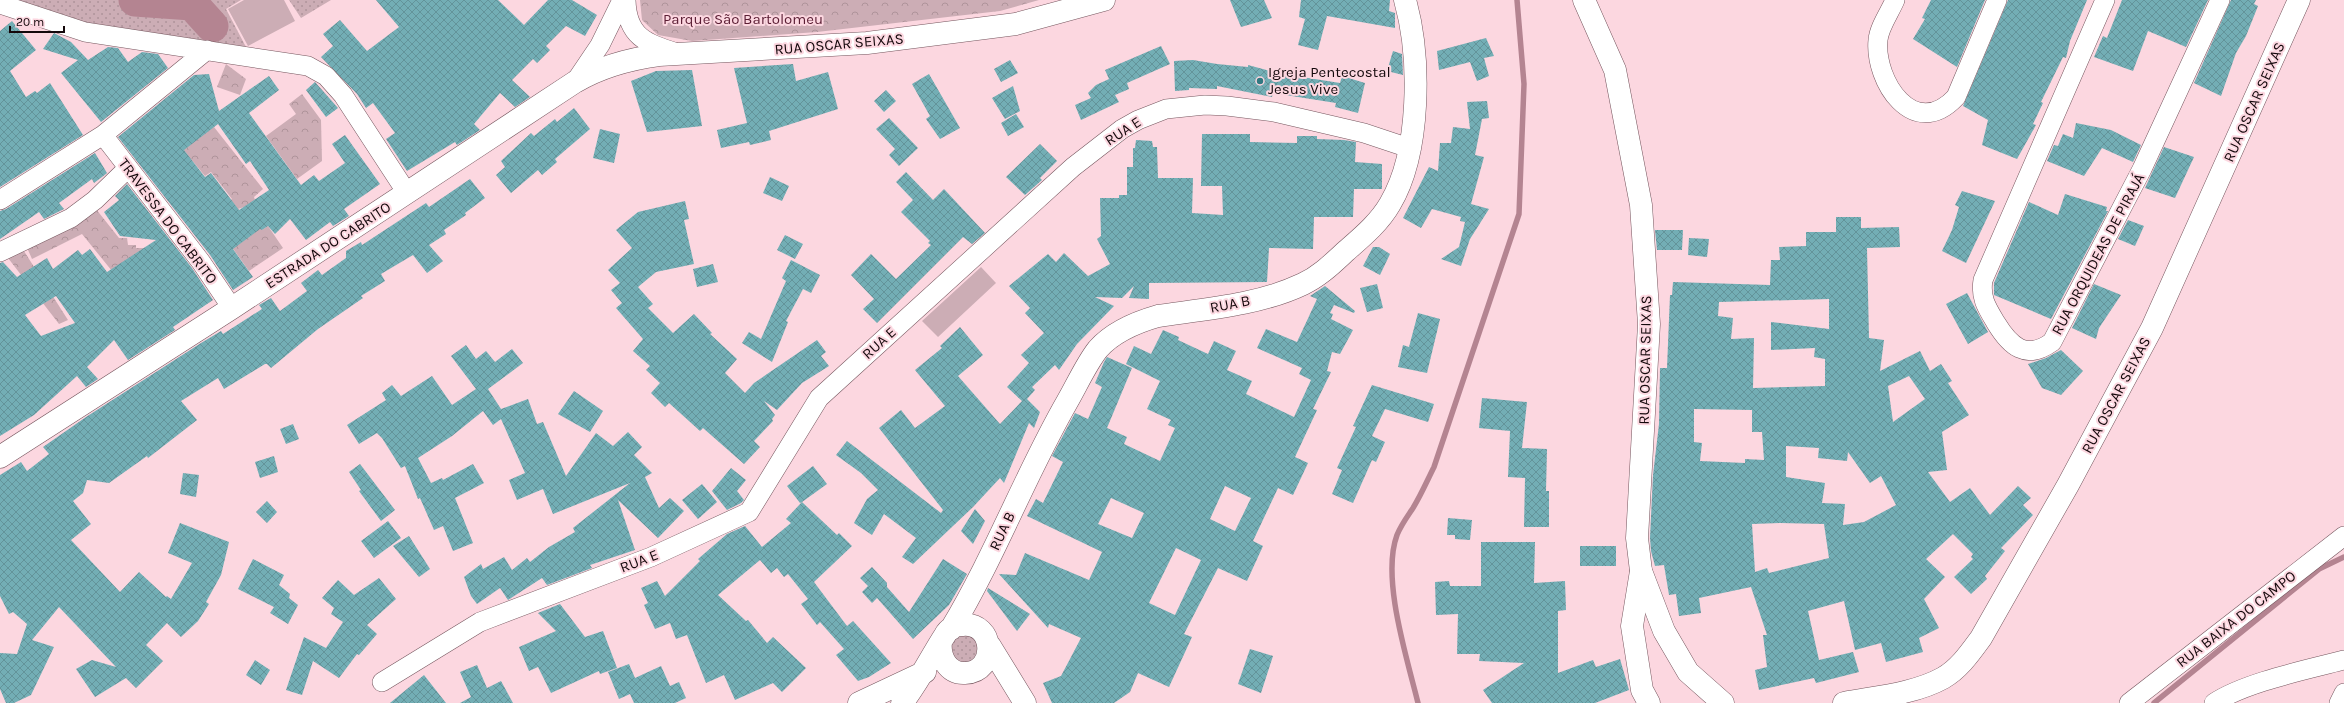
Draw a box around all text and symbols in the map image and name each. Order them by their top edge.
scale bar [10,8,64,34]
park label: Parque São Bartolomeu [663,10,823,28]
text: 20 m [16,15,44,29]
street label: RUA OSCAR SEIXAS [774,29,904,59]
street label: RUA OSCAR SEIXAS [2219,39,2289,165]
place label: Igreja Pentecostal Jesus Vive [1268,63,1391,98]
marker: Igreja Pentecostal Jesus Vive [1255,76,1265,86]
street label: RUA E [1101,113,1145,149]
street label: TRAVESSA DO CABRITO [115,155,221,287]
street label: RUA ORQUIDEAS DE PIRAJÁ [2048,170,2148,338]
street label: ESTRADA DO CABRITO [262,198,394,292]
street label: RUA B [1208,291,1252,317]
street label: RUA OSCAR SEIXAS [1635,295,1655,425]
street label: RUA E [858,323,900,363]
street label: RUA OSCAR SEIXAS [2078,334,2154,456]
street label: RUA B [985,509,1019,553]
street label: RUA E [617,546,661,576]
street label: RUA BAIXA DO CAMPO [2173,567,2299,671]

